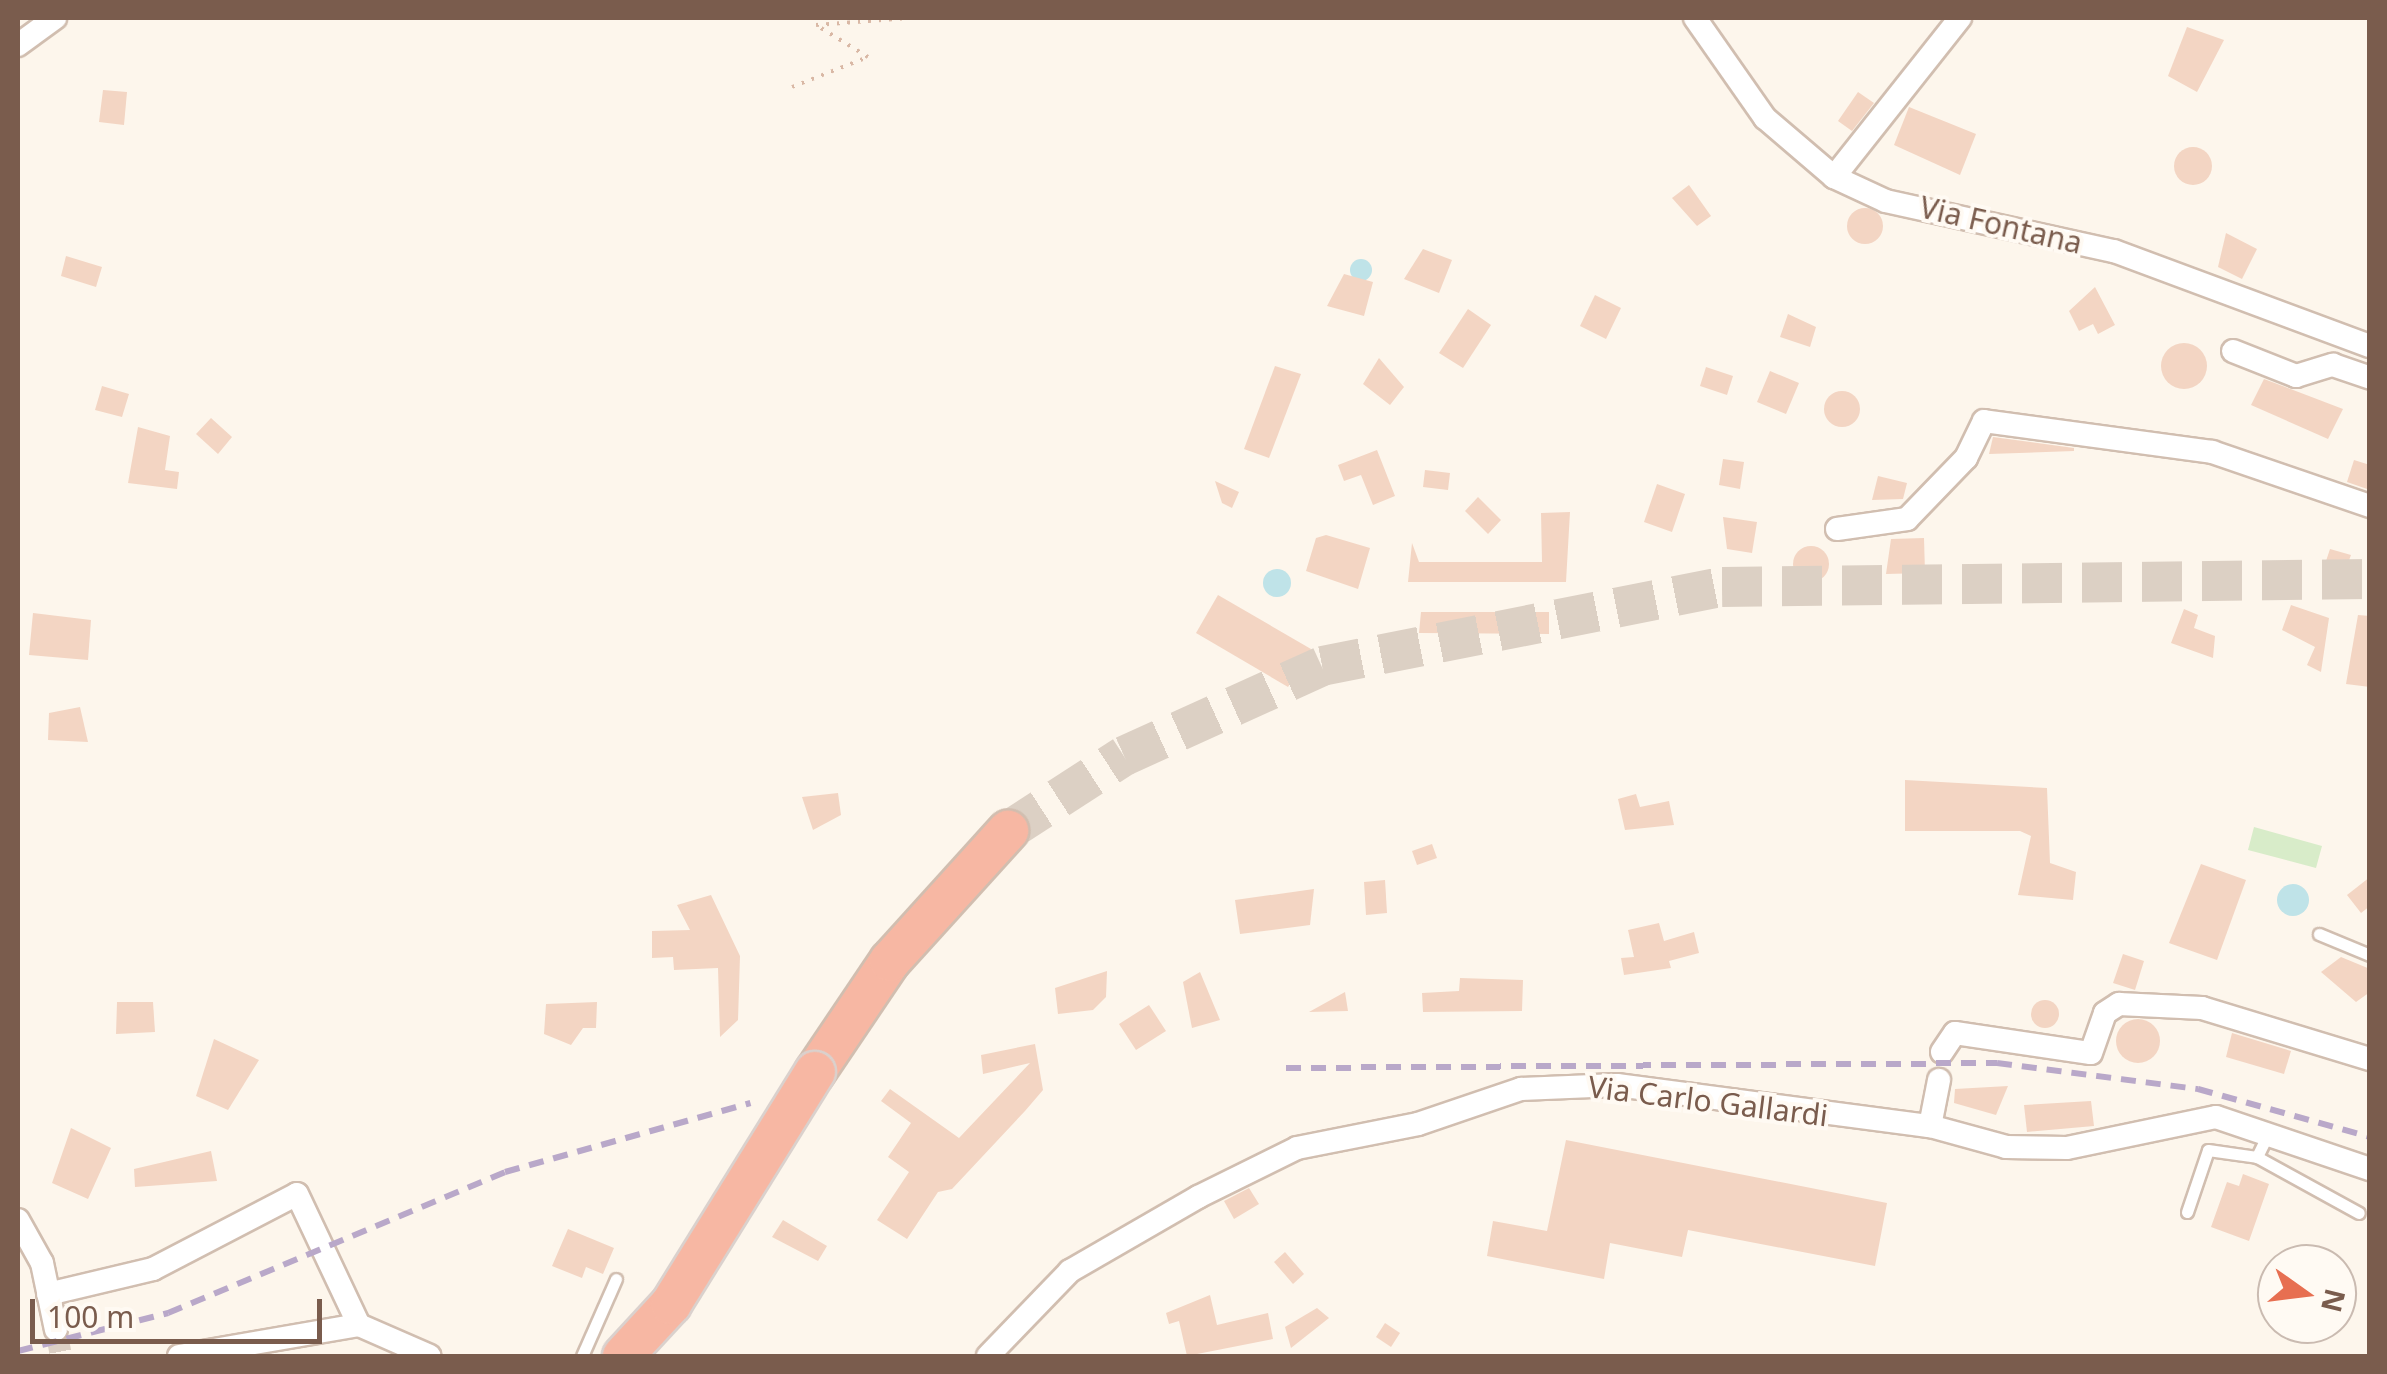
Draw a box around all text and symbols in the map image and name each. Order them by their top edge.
street label: Via Fontana [1916,189,2086,261]
street label: Via Carlo Gallardi [1586,1068,1830,1134]
north arrow [2257,1244,2357,1344]
scale bar [35,1279,328,1341]
text: N [2313,1285,2355,1316]
text: 100 m [47,1296,134,1337]

